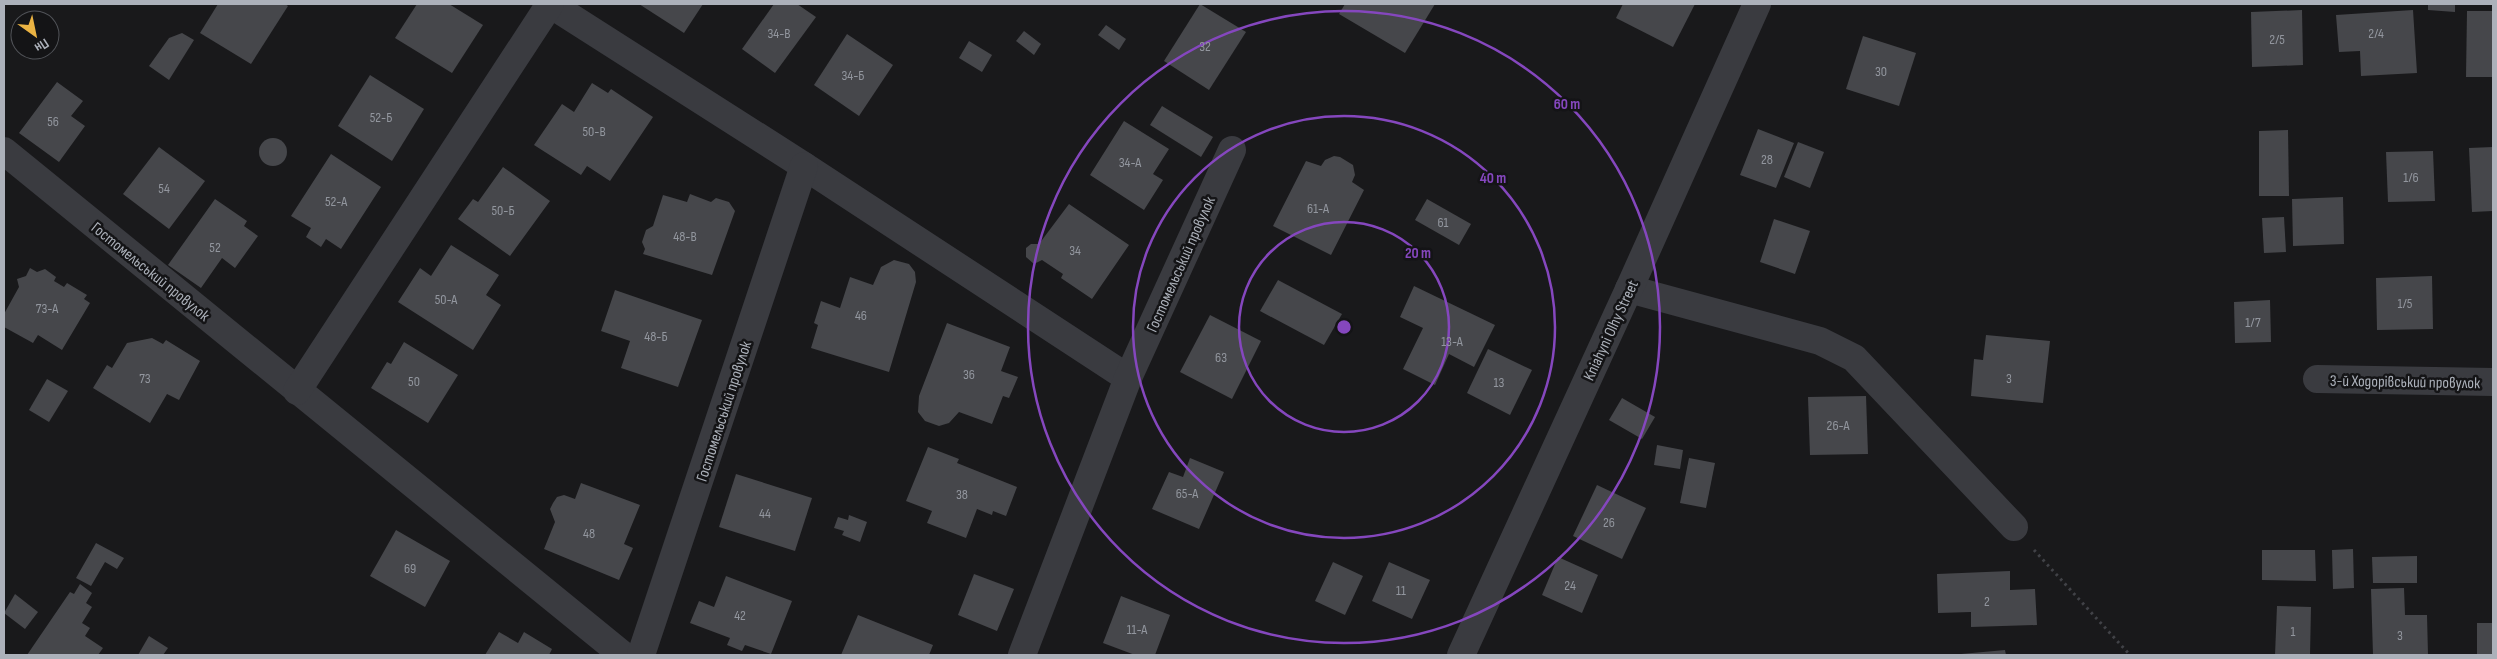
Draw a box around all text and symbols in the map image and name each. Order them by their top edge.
north arrow [10,10,60,60]
house number: 34-В [767,25,791,42]
house number: 2/4 [2368,25,2384,42]
house number: 2/5 [2269,31,2285,48]
text: Пн [31,35,52,56]
house number: 32 [1199,38,1211,55]
house number: 30 [1875,63,1887,80]
house number: 34-Б [841,67,865,84]
text: 60 m [1554,95,1580,114]
house number: 52-Б [370,109,392,126]
house number: 56 [47,113,59,130]
house number: 50-В [582,123,606,140]
house number: 28 [1761,151,1773,168]
house number: 34-А [1119,154,1142,171]
text: 40 m [1480,169,1506,188]
house number: 1/6 [2403,169,2419,186]
house number: 54 [158,180,170,197]
house number: 52-А [325,193,348,210]
street label: Гостомельський провулок [1143,193,1220,335]
house number: 61-А [1307,200,1330,217]
house number: 50-Б [491,202,515,219]
house number: 61 [1437,214,1449,231]
street label: Гостомельський провулок [87,219,214,326]
house number: 48-В [673,228,697,245]
house number: 52 [209,239,221,256]
house number: 34 [1069,242,1081,259]
text: 20 m [1405,244,1431,263]
street label: Kniahyni Olhy Street [1580,277,1643,384]
house number: 50-А [435,291,458,308]
house number: 1/5 [2398,295,2413,312]
house number: 73-А [36,300,59,317]
house number: 46 [855,307,867,324]
house number: 1/7 [2245,314,2261,331]
centre of rings [1335,318,1353,336]
house number: 48-Б [644,328,668,345]
house number: 13-А [1441,333,1464,350]
street label: Гостомельський провулок [693,338,756,484]
house number: 63 [1215,349,1227,366]
house number: 36 [963,366,975,383]
house number: 73 [139,370,151,387]
house number: 3 [2006,370,2012,387]
street label: 3-й Ходорівський провулок [2330,372,2481,393]
house number: 50 [408,373,420,390]
house number: 13 [1494,374,1505,391]
house number: 26-А [1827,417,1850,434]
house number: 65-А [1176,485,1199,502]
house number: 38 [956,486,968,503]
house number: 44 [759,505,771,522]
house number: 26 [1603,514,1615,531]
house number: 48 [583,525,595,542]
house number: 69 [404,560,416,577]
house number: 24 [1564,577,1576,594]
house number: 11 [1396,582,1406,599]
house number: 2 [1984,593,1990,610]
house number: 42 [734,607,746,624]
house number: 11-А [1127,621,1148,638]
house number: 1 [2291,623,2296,640]
house number: 3 [2397,627,2403,644]

